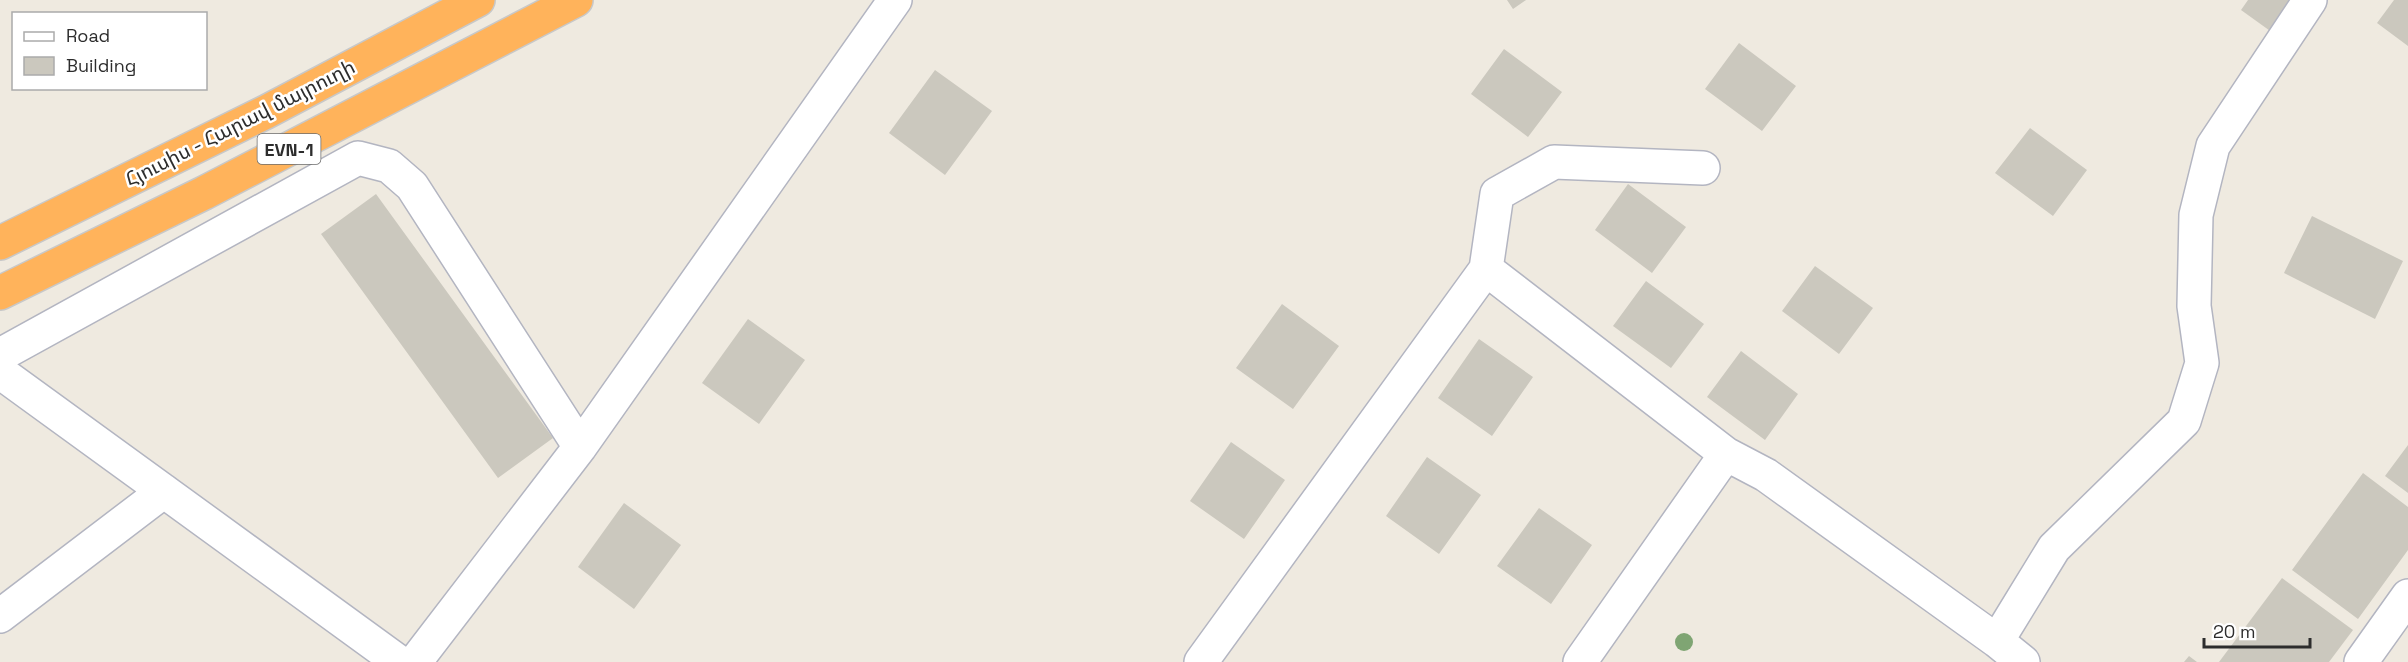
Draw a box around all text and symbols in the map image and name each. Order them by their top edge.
legend [12,12,207,90]
text: Road [66,24,110,47]
text: Building [66,54,136,77]
street label: Հյուսիս - Հարավ մայրուղի [121,54,359,192]
road number: EVN-1 [258,134,320,164]
scale bar [2204,611,2310,649]
text: 20 m [2213,620,2256,643]

